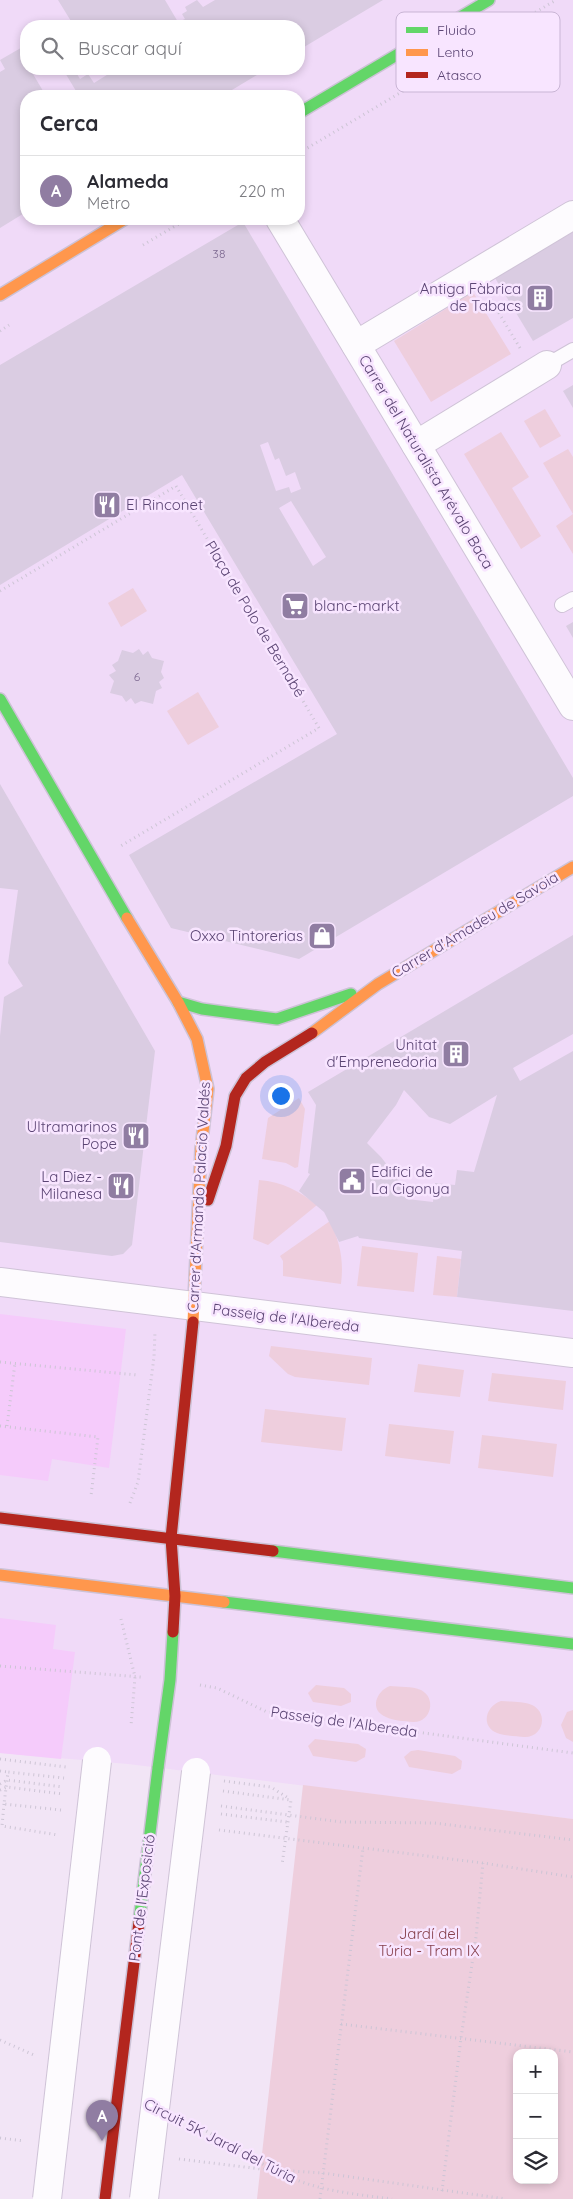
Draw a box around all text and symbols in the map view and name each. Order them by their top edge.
legend [396,12,560,92]
search box [20,20,305,75]
text: Fluido [437,21,476,39]
icon: search [38,34,66,62]
text: Buscar aquí [78,36,182,60]
text: Lento [437,43,474,61]
text: Atasco [437,66,482,84]
text: Cerca [40,110,98,136]
text: Alameda [87,169,169,193]
text: A [51,181,61,201]
text: 220 m [239,181,285,201]
text: Metro [87,193,130,213]
house number: 38 [213,246,225,261]
place label: Antiga Fàbrica de Tabacs [420,279,521,315]
building icon: Antiga Fàbrica de Tabacs [525,283,555,313]
street label: Carrer del Naturalista Arévalo Baca [355,351,498,572]
restaurant icon: El Rinconet [92,490,122,520]
place label: El Rinconet [126,495,203,514]
street label: Plaça de Polo de Bernabé [201,537,310,701]
supermarket icon: blanc-markt [280,591,310,621]
place label: blanc-markt [314,596,400,615]
house number: 6 [134,669,141,684]
street label: Carrer d'Amadeu de Savoia [388,867,562,982]
shop icon: Oxxo Tintorerias [307,921,337,951]
place label: Oxxo Tintorerias [190,926,303,945]
place label: Unitat d'Emprenedoria [326,1035,437,1071]
building icon: Unitat d'Emprenedoria [441,1039,471,1069]
street label: Carrer d'Armando Palacio Valdés [183,1081,214,1313]
your location [268,1083,294,1109]
place label: Ultramarinos Pope [27,1117,117,1153]
restaurant icon: Ultramarinos Pope [121,1121,151,1151]
place label: Edifici de La Cigonya [371,1162,450,1198]
public building icon: Edifici de La Cigonya [337,1166,367,1196]
place label: La Diez - Milanesa [40,1167,102,1203]
restaurant icon: La Diez - Milanesa [106,1171,136,1201]
street label: Passeig de l'Albereda [211,1299,361,1336]
street label: Passeig de l'Albereda [269,1702,419,1741]
street label: Pont de l'Exposició [124,1833,159,1963]
park label: Jardí del Túria - Tram IX [378,1924,480,1960]
map controls [513,2049,558,2184]
button: + [513,2049,558,2094]
street label: Circuit 5K Jardí del Túria [141,2094,299,2187]
button: − [513,2094,558,2139]
pin: A [86,2100,118,2141]
button: layers [513,2139,558,2184]

